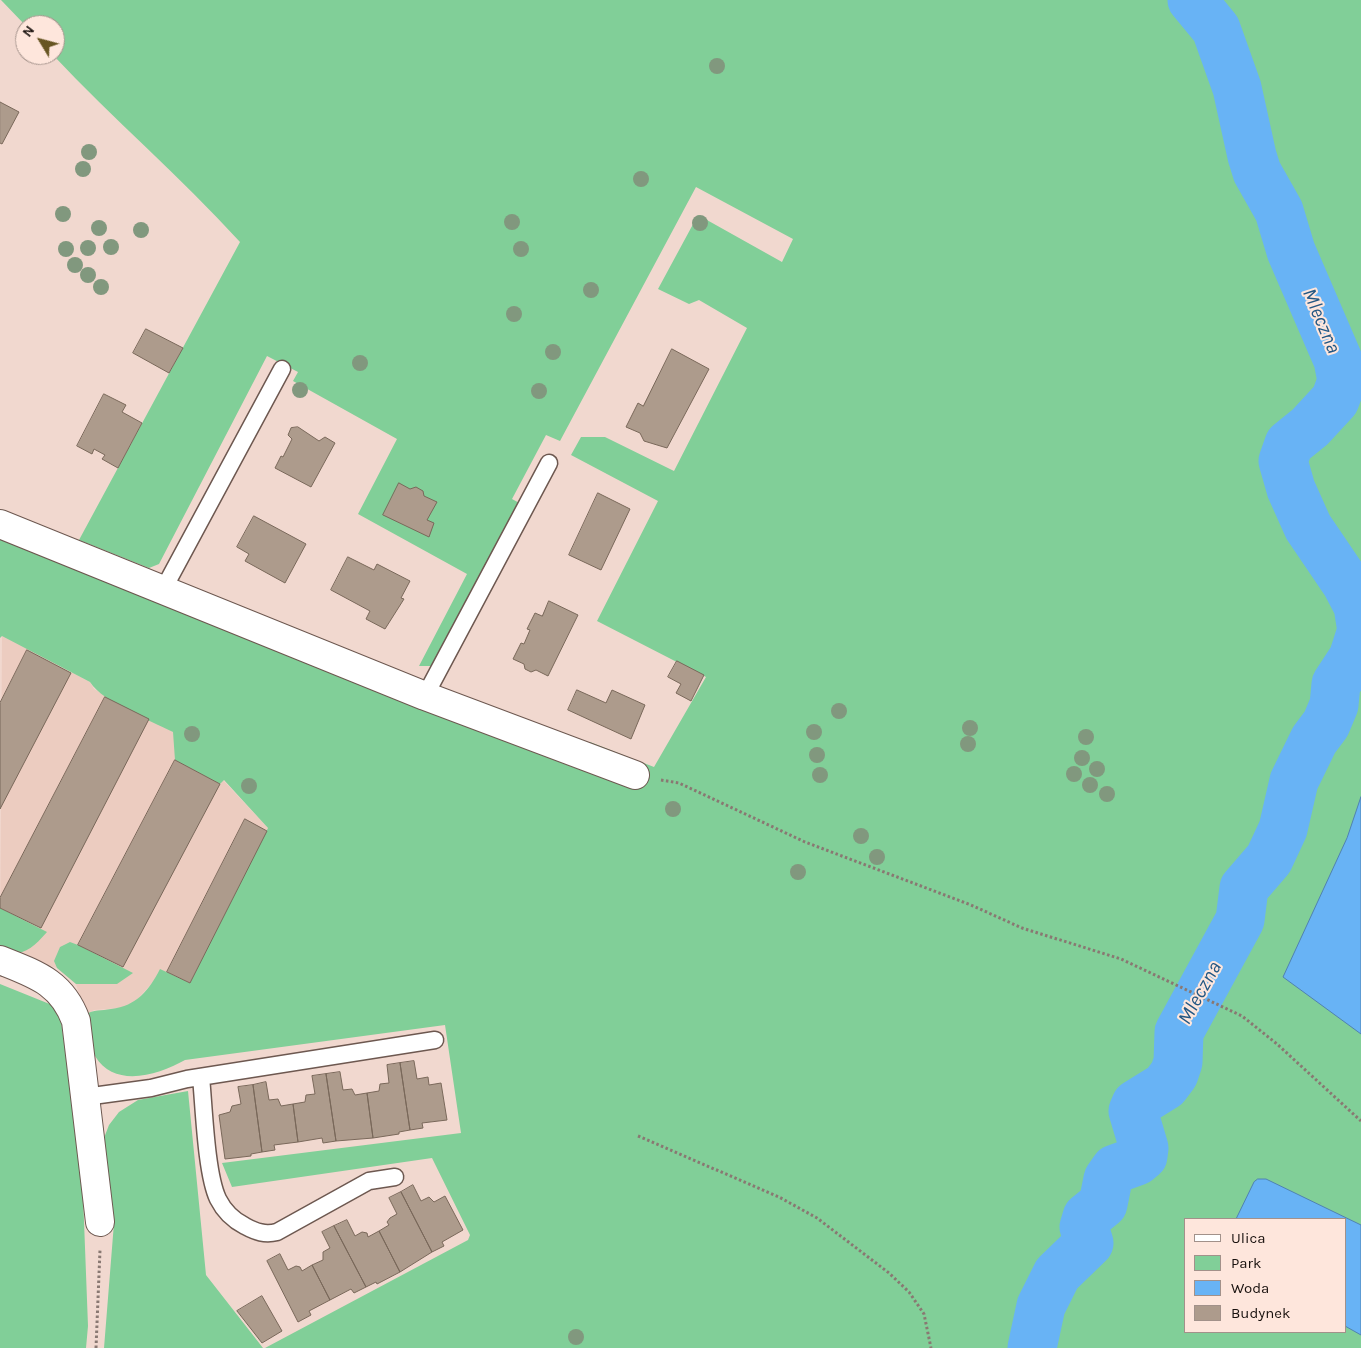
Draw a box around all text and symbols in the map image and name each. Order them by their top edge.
north arrow [15,15,65,65]
text: N [19,22,38,40]
water label: Mleczna [1297,285,1345,357]
water label: Mleczna [1173,957,1227,1029]
legend [1184,1218,1346,1333]
text: Ulica [1231,1229,1265,1247]
text: Park [1231,1254,1261,1272]
text: Woda [1231,1279,1269,1297]
text: Budynek [1231,1304,1290,1322]

